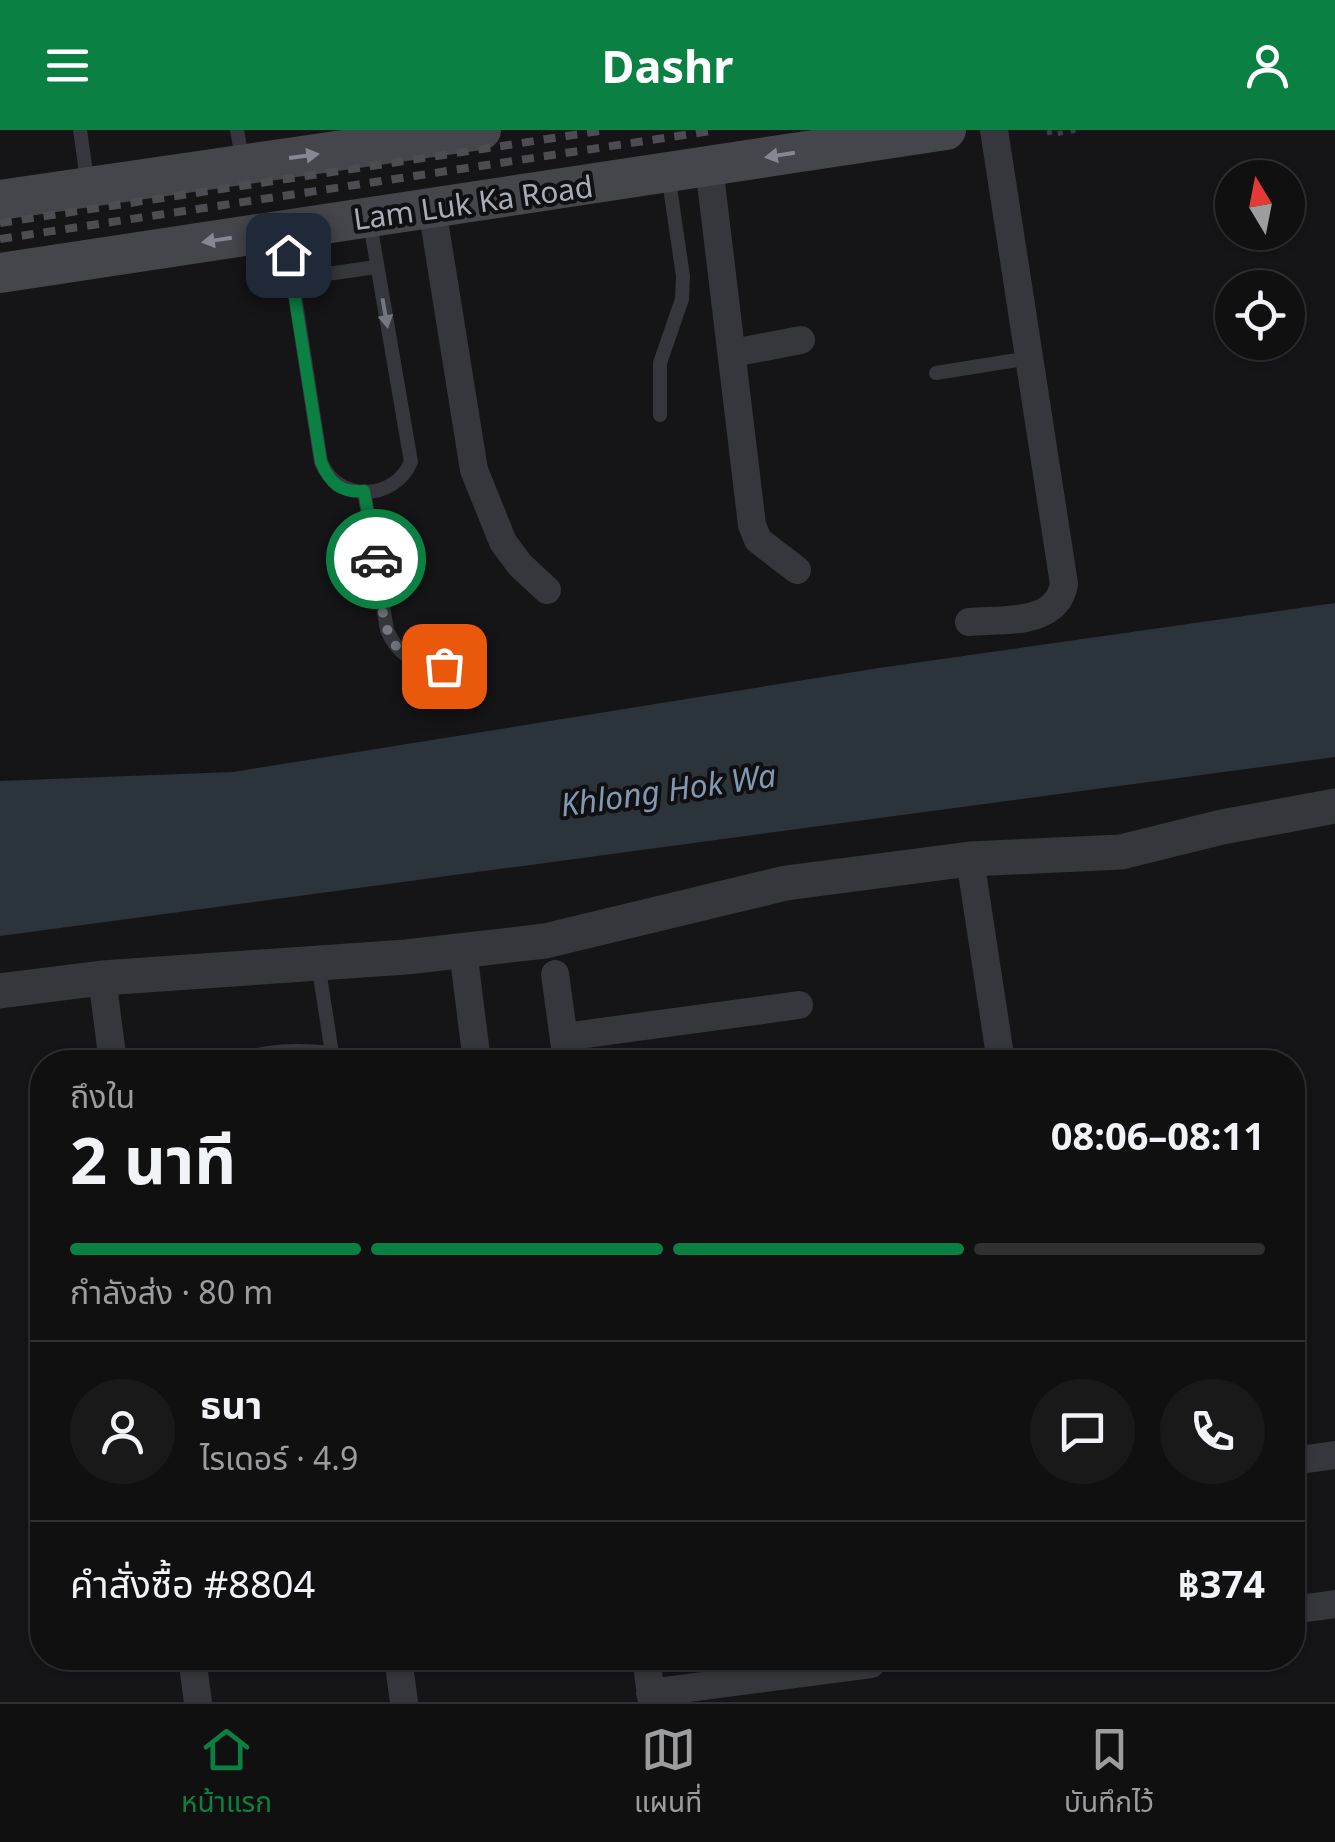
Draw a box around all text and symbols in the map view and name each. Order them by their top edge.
text: Dashr [602,35,733,96]
icon: menu [40,38,95,93]
icon: person [1240,38,1295,93]
one-way arrow [289,147,321,163]
one-way arrow [764,148,796,163]
north arrow [1215,160,1305,250]
map controls [1215,160,1305,360]
street label: Lam Luk Ka Road [350,165,596,239]
pin [246,213,331,298]
icon: home [261,228,316,283]
one-way arrow [200,233,232,249]
button: locate [1215,270,1305,360]
one-way arrow [378,298,393,329]
courier [326,509,426,609]
icon: car [349,532,404,587]
pin [402,624,487,709]
icon: bag [417,639,472,694]
water label: Khlong Hok Wa [558,753,778,825]
text: ถึงใน [70,1074,135,1117]
text: 08:06–08:11 [1051,1109,1265,1161]
text: 2 นาที [70,1115,236,1203]
text: กำลังส่ง · 80 m [70,1270,273,1313]
text: ธนา [200,1378,262,1430]
button: person [70,1379,175,1484]
button: chat [1030,1379,1135,1484]
button: phone [1160,1379,1265,1484]
text: ไรเดอร์ · 4.9 [200,1436,358,1479]
text: คำสั่งซื้อ #8804 [70,1557,315,1609]
text: ฿374 [1178,1557,1265,1609]
tab: หน้าแรก [181,1722,272,1825]
tab: แผนที่ [634,1722,702,1825]
tab: บันทึกไว้ [1064,1722,1154,1825]

